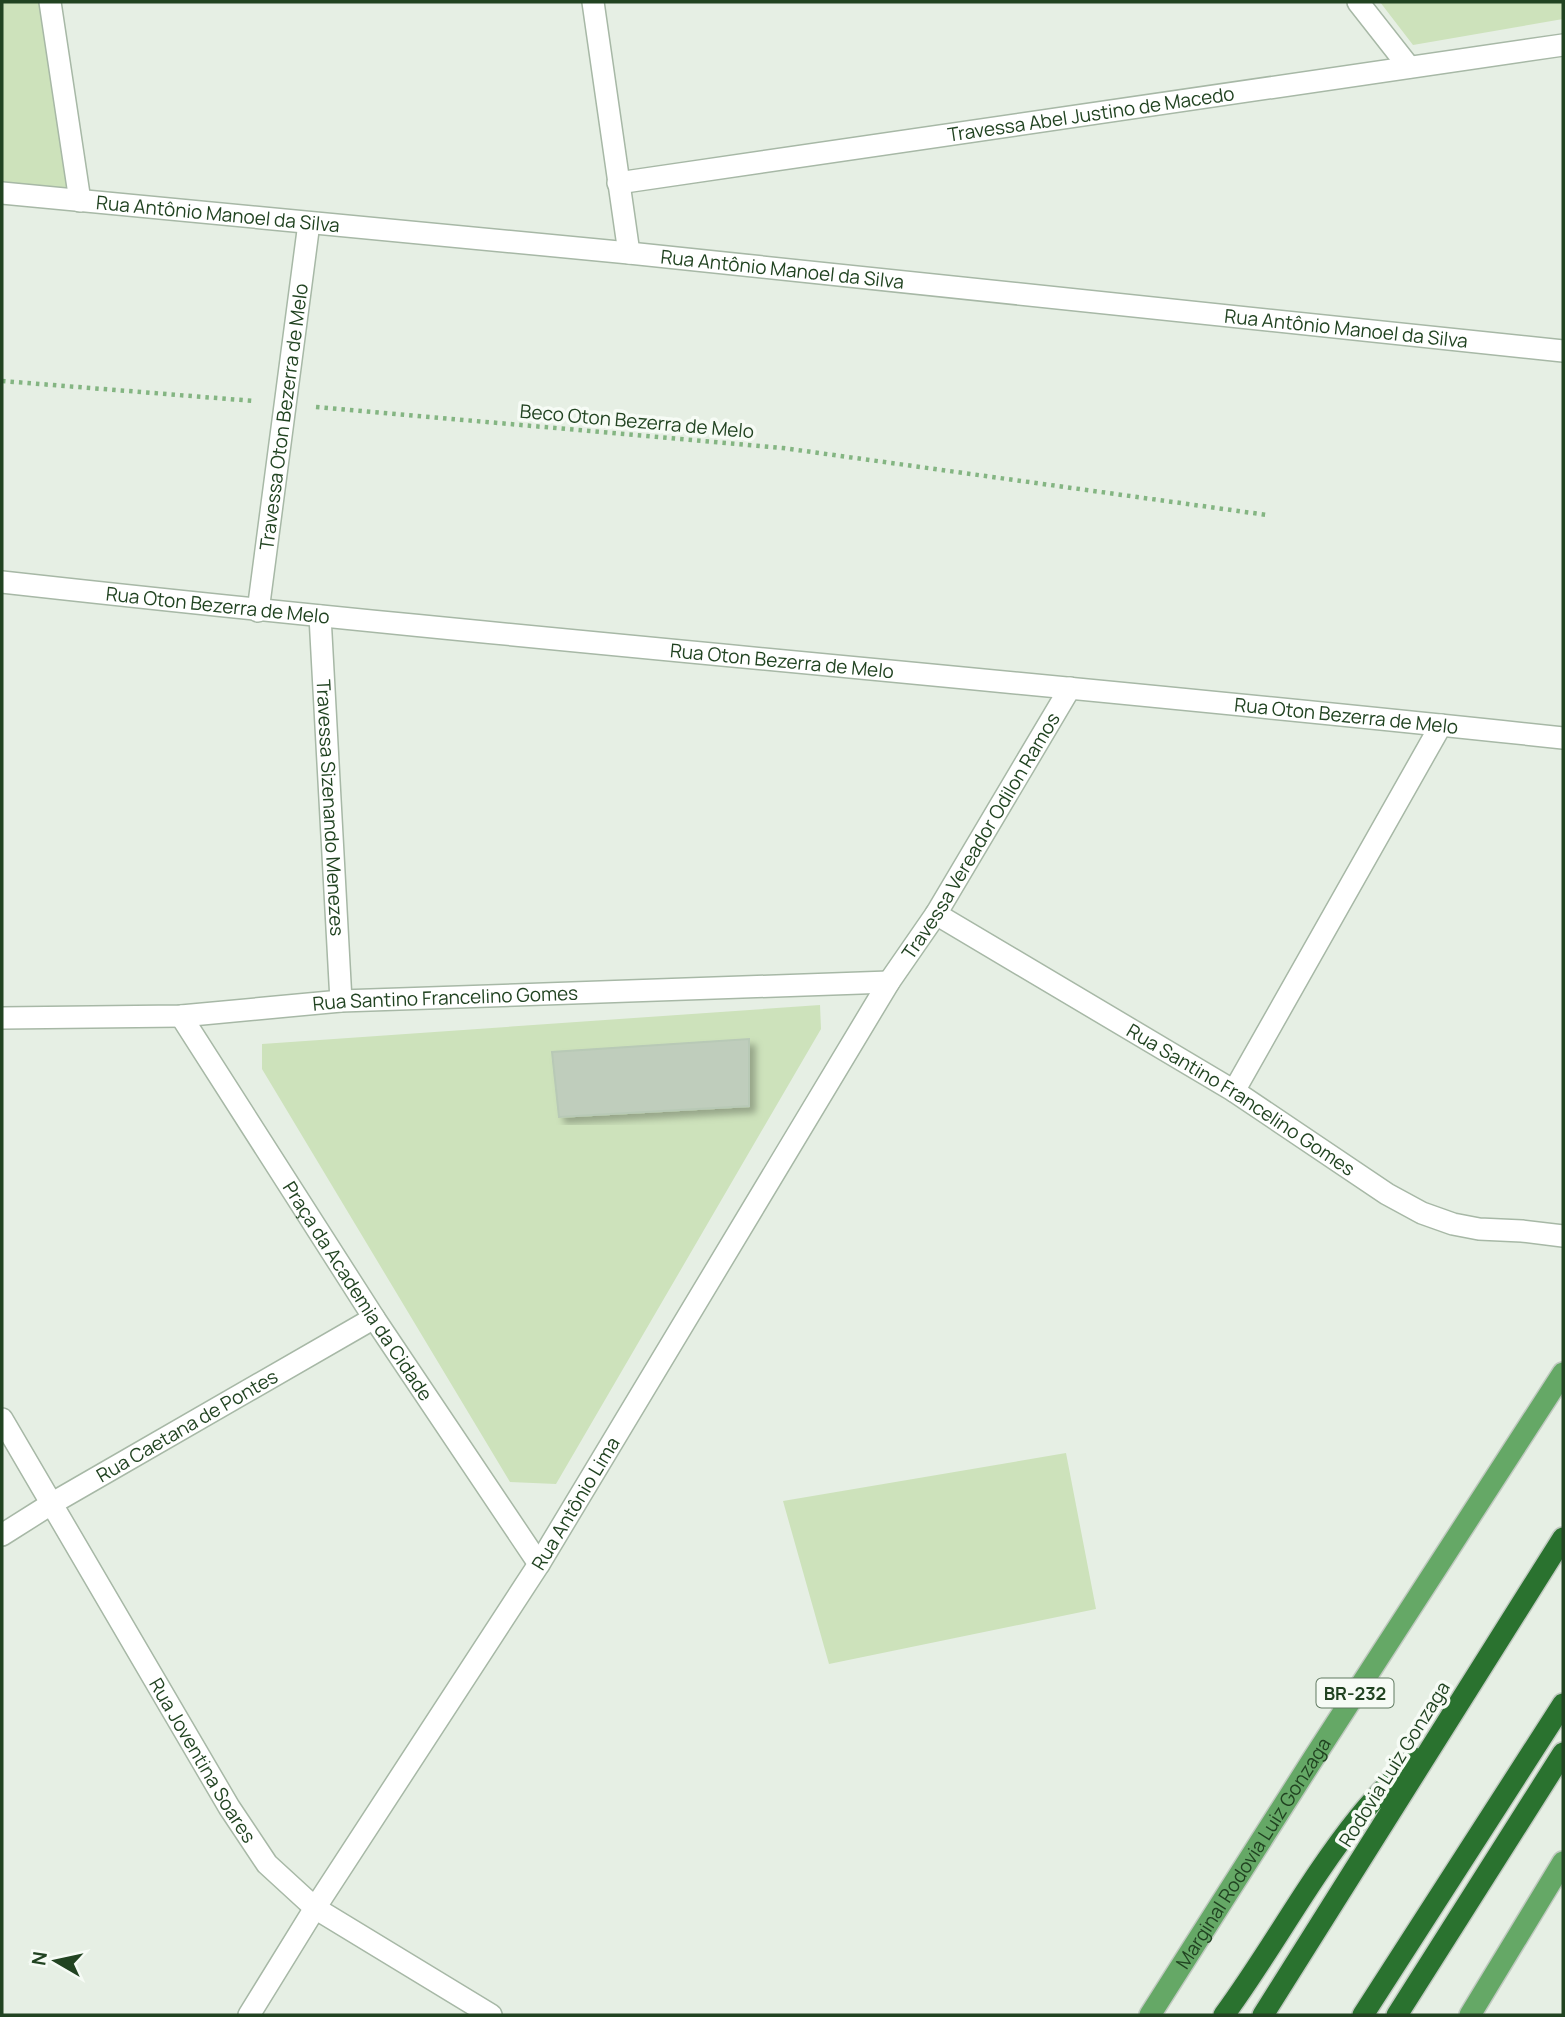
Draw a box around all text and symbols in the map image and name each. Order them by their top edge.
street label: Travessa Abel Justino de Macedo [946,80,1236,148]
street label: Rua Antônio Manoel da Silva [95,189,341,238]
street label: Rua Antônio Manoel da Silva [659,243,905,295]
street label: Travessa Oton Bezerra de Melo [253,282,314,552]
street label: Rua Antônio Manoel da Silva [1223,303,1469,354]
street label: Beco Oton Bezerra de Melo [519,398,755,444]
street label: Rua Oton Bezerra de Melo [105,580,331,630]
street label: Rua Oton Bezerra de Melo [669,637,895,684]
street label: Travessa Sizenando Menezes [310,679,350,937]
street label: Rua Oton Bezerra de Melo [1233,691,1460,740]
street label: Travessa Vereador Odilon Ramos [896,708,1066,964]
street label: Rua Santino Francelino Gomes [311,980,579,1017]
street label: Rua Santino Francelino Gomes [1122,1017,1360,1182]
street label: Praça da Academia da Cidade [277,1176,439,1406]
street label: Rua Caetana de Pontes [92,1363,283,1488]
street label: Rua Antônio Lima [525,1432,626,1575]
street label: Rua Joventina Soares [143,1673,262,1848]
street label: Rodovia Luiz Gonzaga [1332,1676,1456,1852]
road number: BR-232 [1316,1678,1394,1708]
street label: Marginal Rodovia Luiz Gonzaga [1170,1732,1337,1974]
north arrow [21,1926,91,1996]
text: N [25,1950,53,1967]

